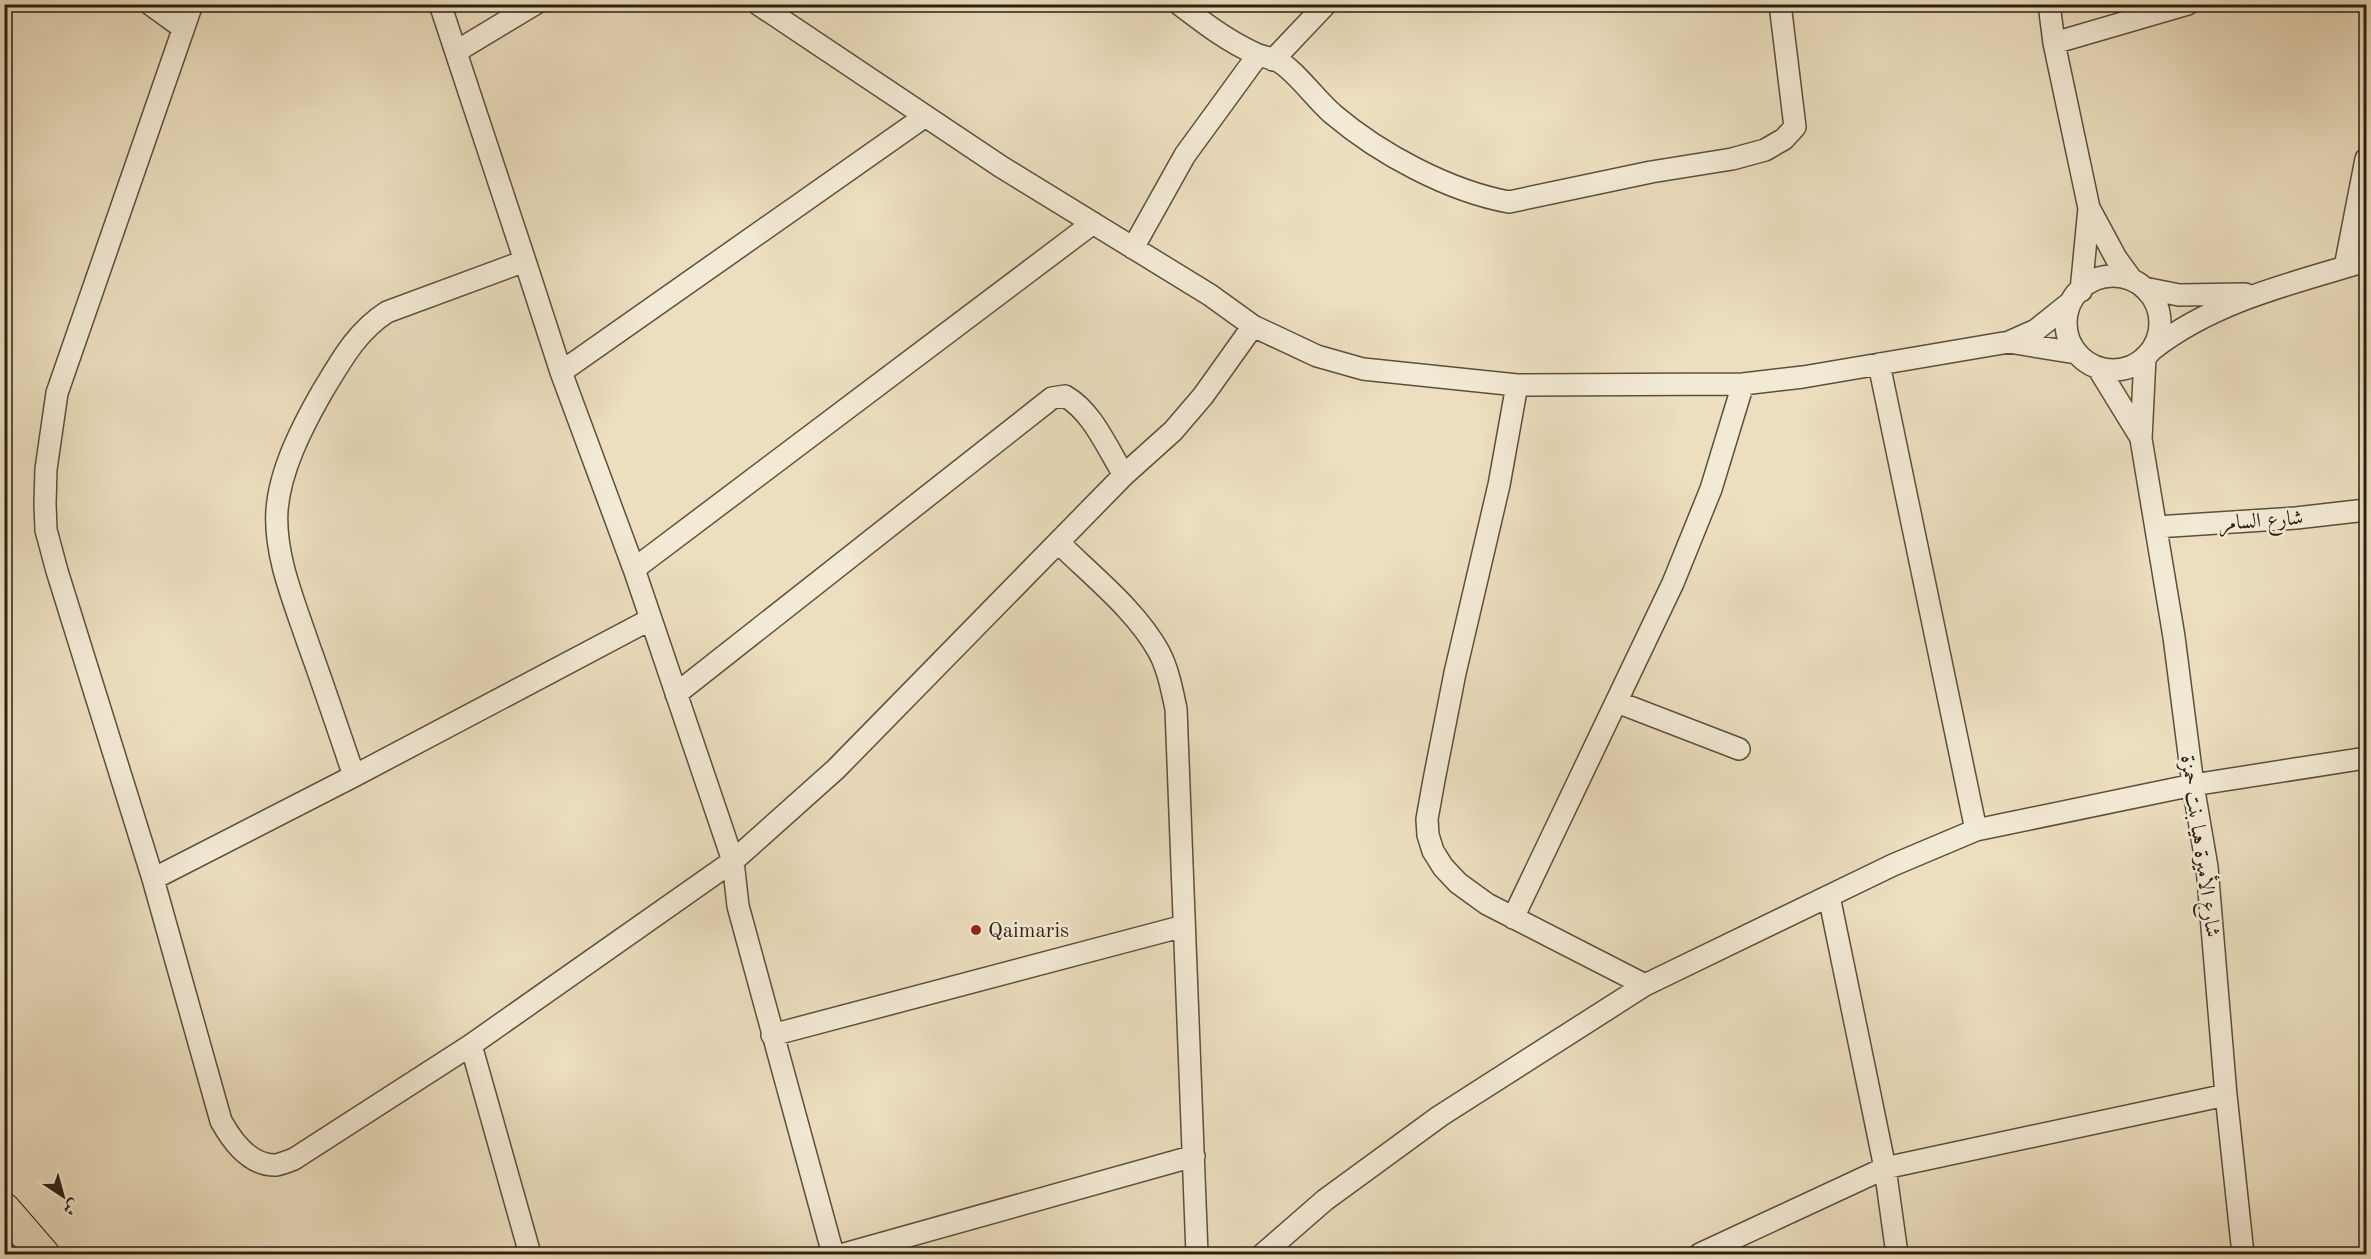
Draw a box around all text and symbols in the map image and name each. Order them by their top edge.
street label: شارع السامر [2218,508,2304,541]
street label: شارع الأميرة هيا بنت حمزة [2170,753,2229,939]
place label: Qaimaris [988,921,1069,942]
marker: Qaimaris [969,923,983,937]
north arrow [33,1166,93,1226]
text: ش [60,1195,82,1218]

